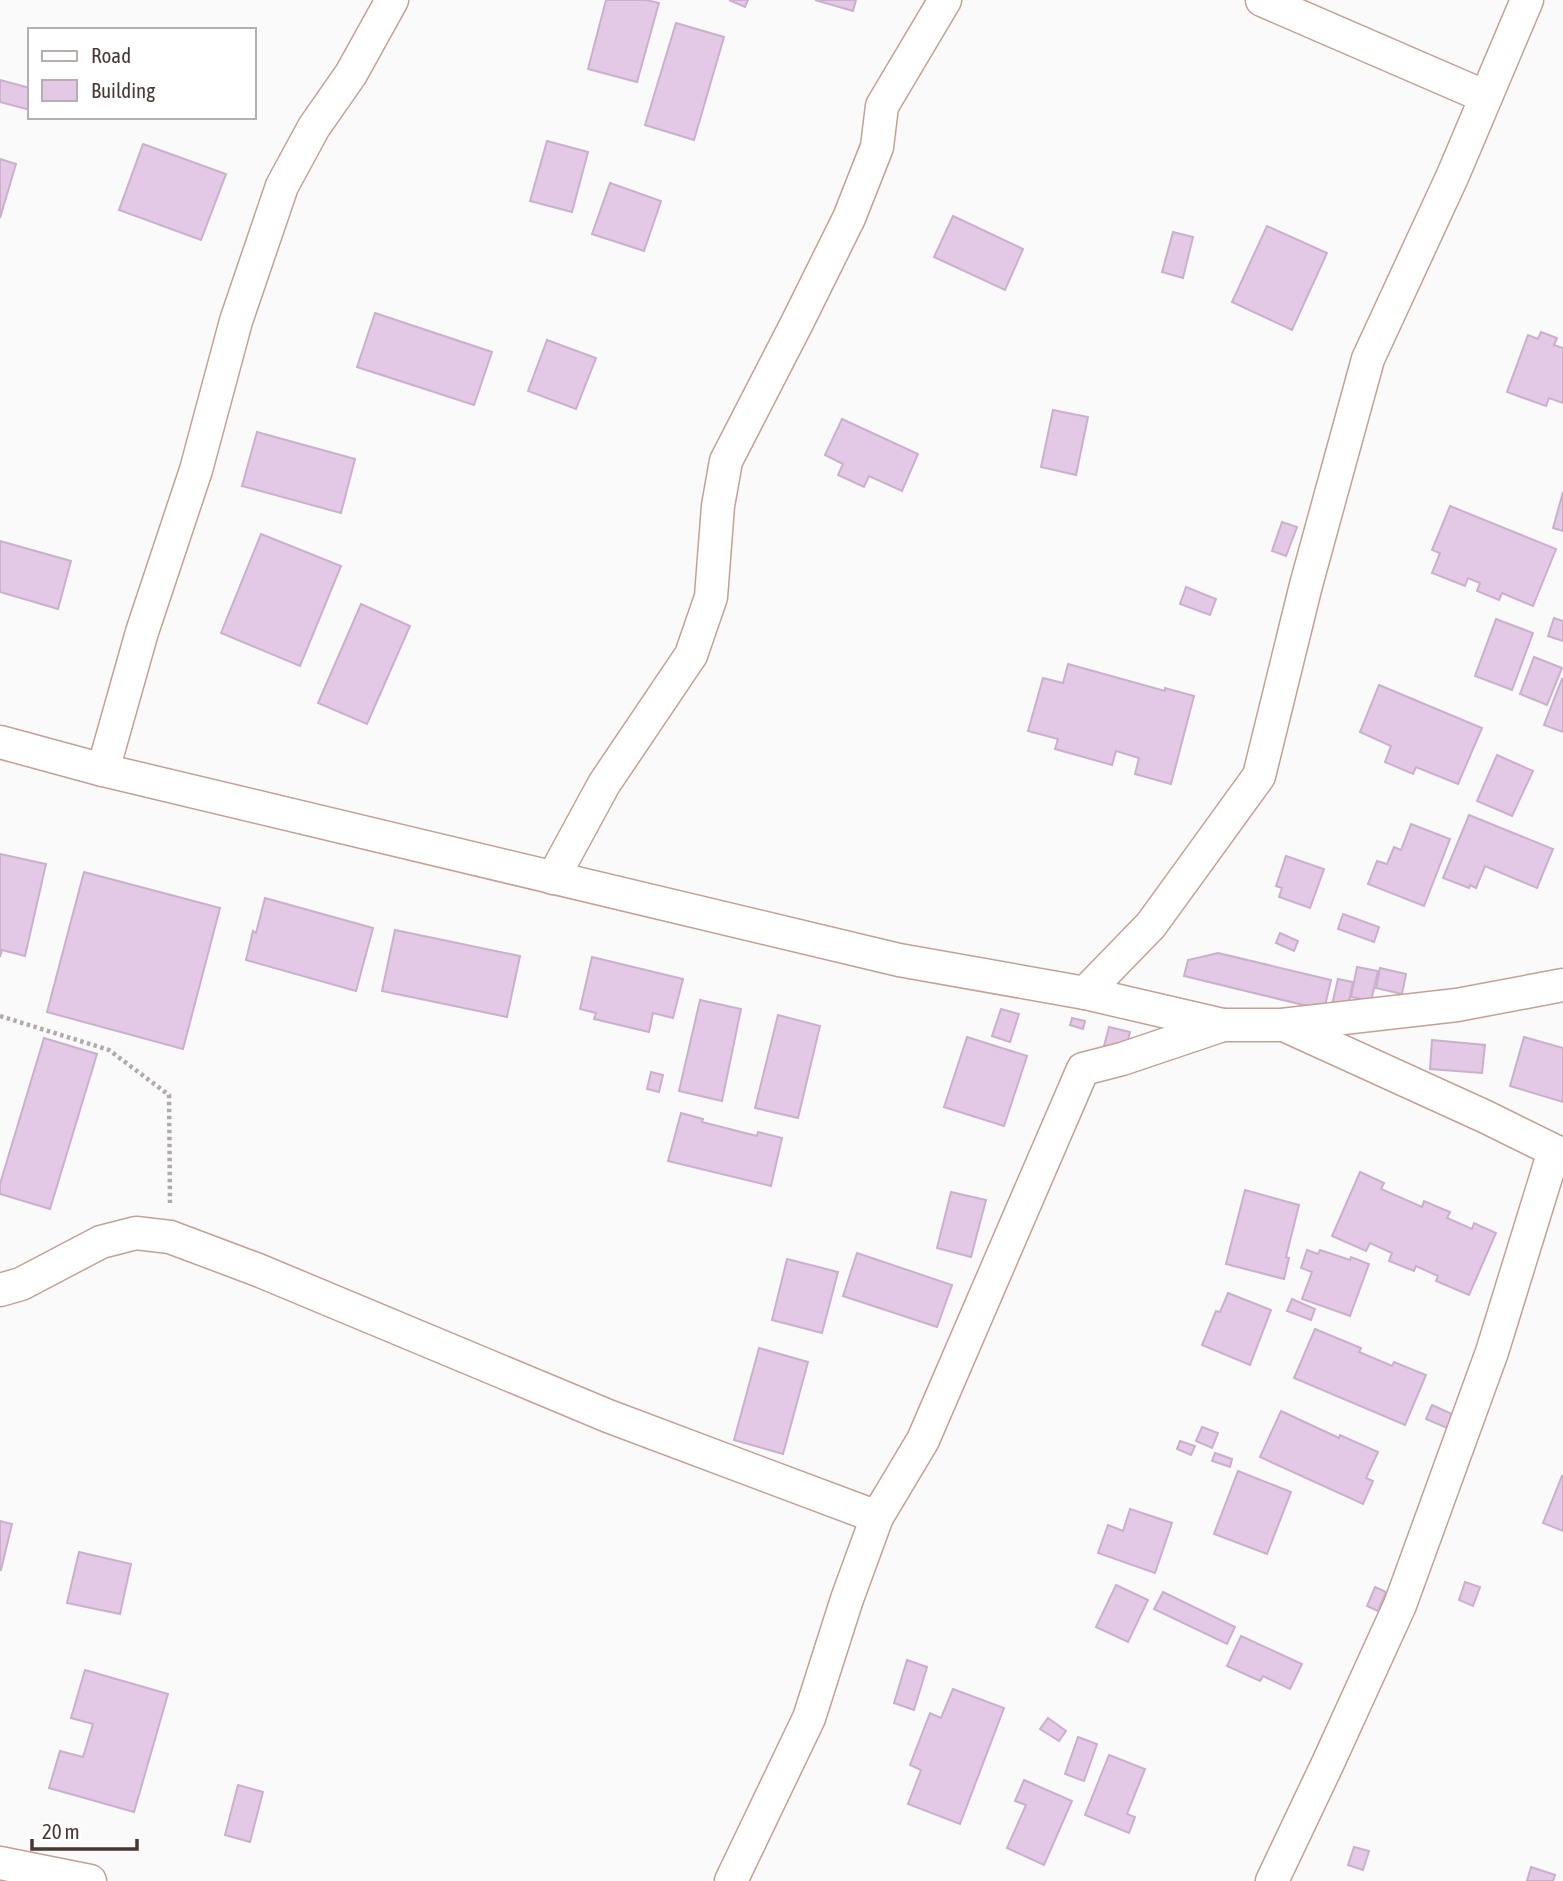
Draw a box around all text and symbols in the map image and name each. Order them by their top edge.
legend [28,28,256,119]
text: Road [91,43,131,67]
text: Building [91,78,155,102]
scale bar [32,1808,136,1852]
text: 20 m [42,1819,80,1843]

